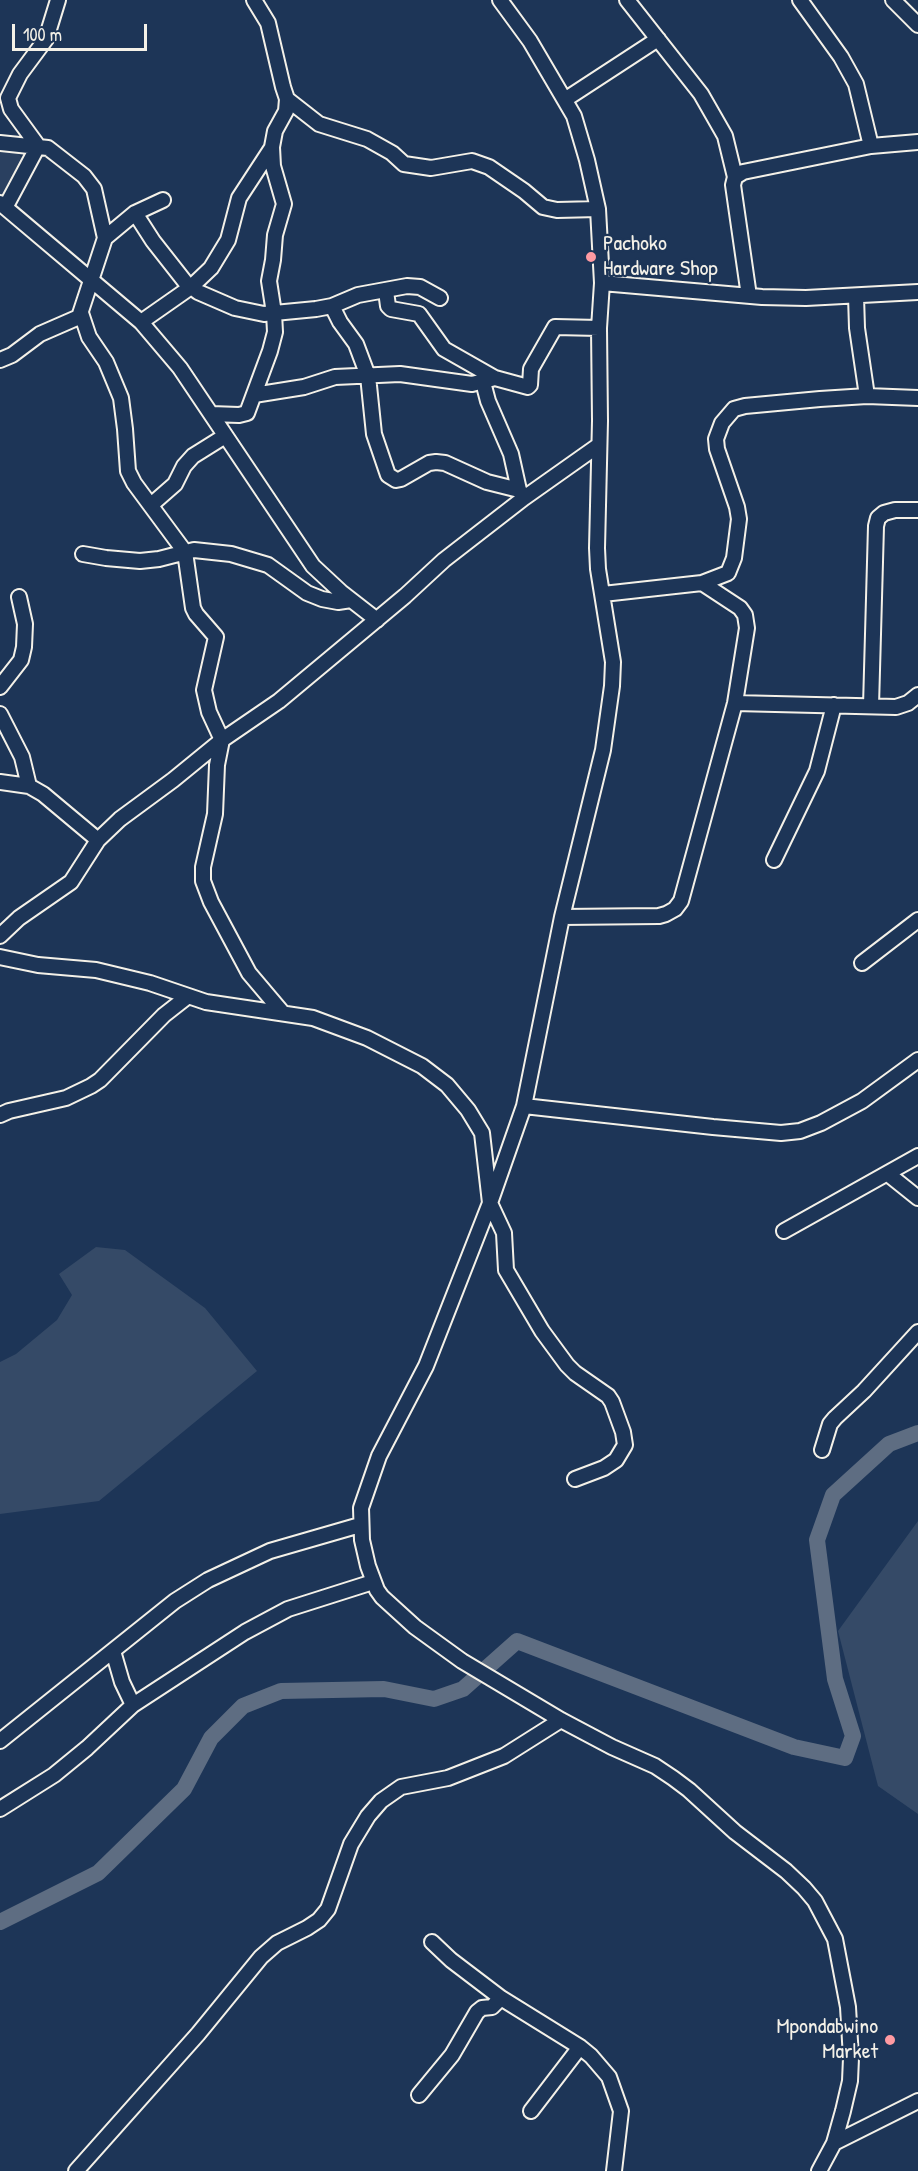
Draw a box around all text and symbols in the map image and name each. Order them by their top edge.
scale bar [15,12,150,50]
text: 100 m [23,22,62,47]
place label: Pachoko Hardware Shop [603,231,718,282]
marker: Pachoko Hardware Shop [584,250,598,264]
place label: Mpondabwino Market [776,2014,878,2066]
marker: Mpondabwino Market [883,2033,897,2047]

